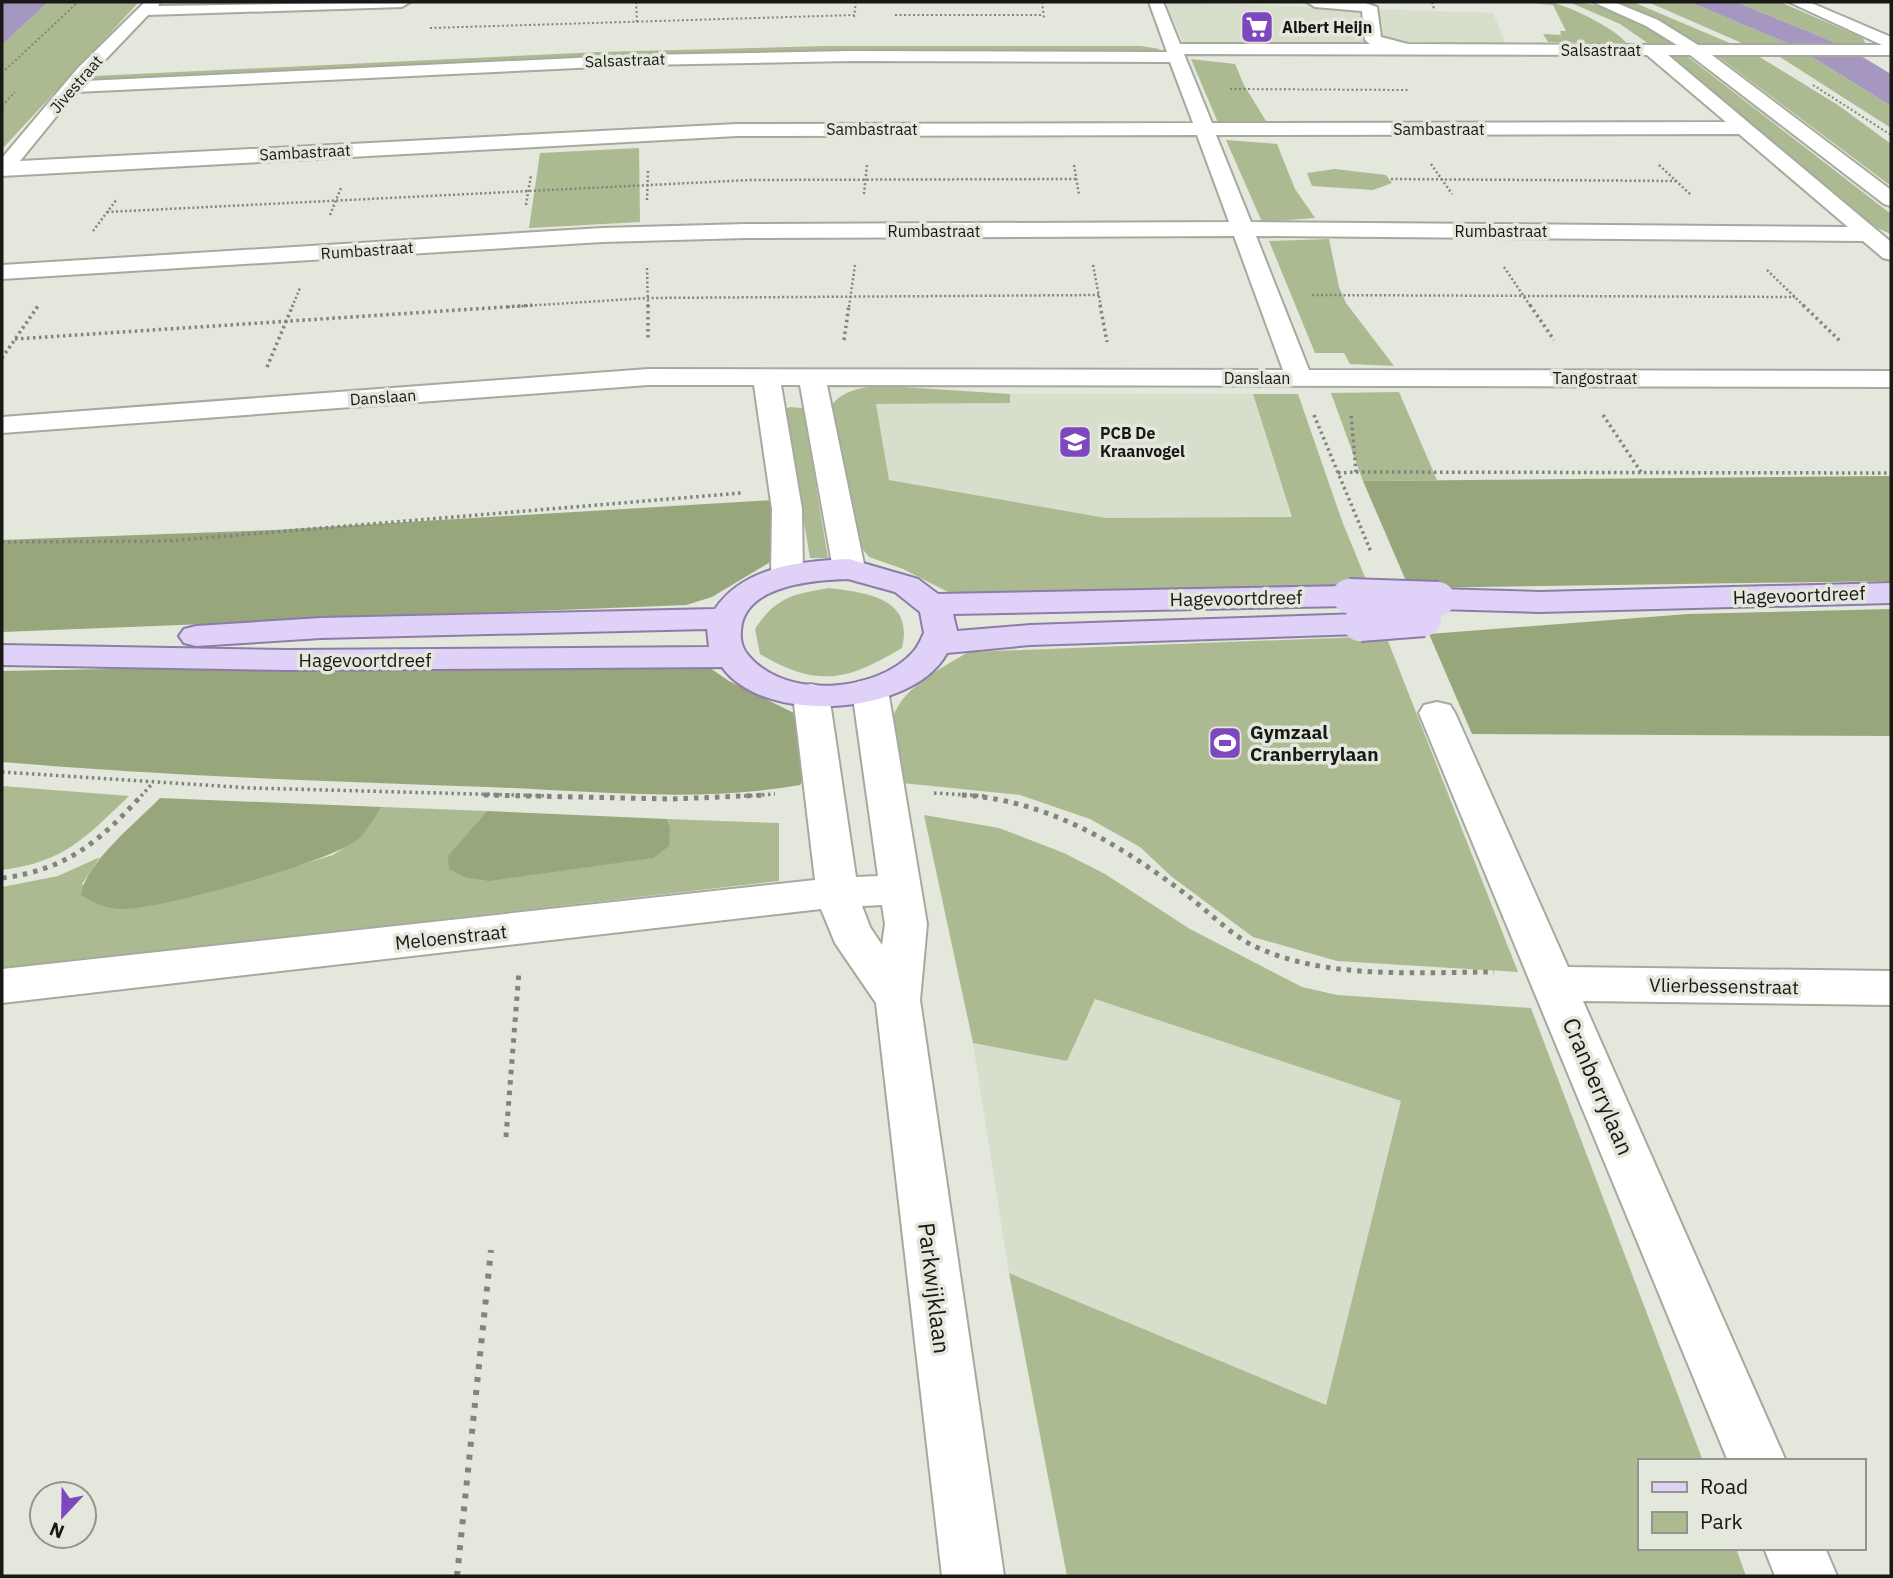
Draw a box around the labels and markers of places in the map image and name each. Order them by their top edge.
supermarket icon: Albert Heijn [1238,8,1276,46]
place label: Albert Heijn [1282,17,1372,37]
school or university icon: PCB De Kraanvogel [1056,423,1094,461]
place label: PCB De Kraanvogel [1100,423,1185,461]
place label: Gymzaal Cranberrylaan [1250,720,1378,766]
sports icon: Gymzaal Cranberrylaan [1206,724,1244,762]

